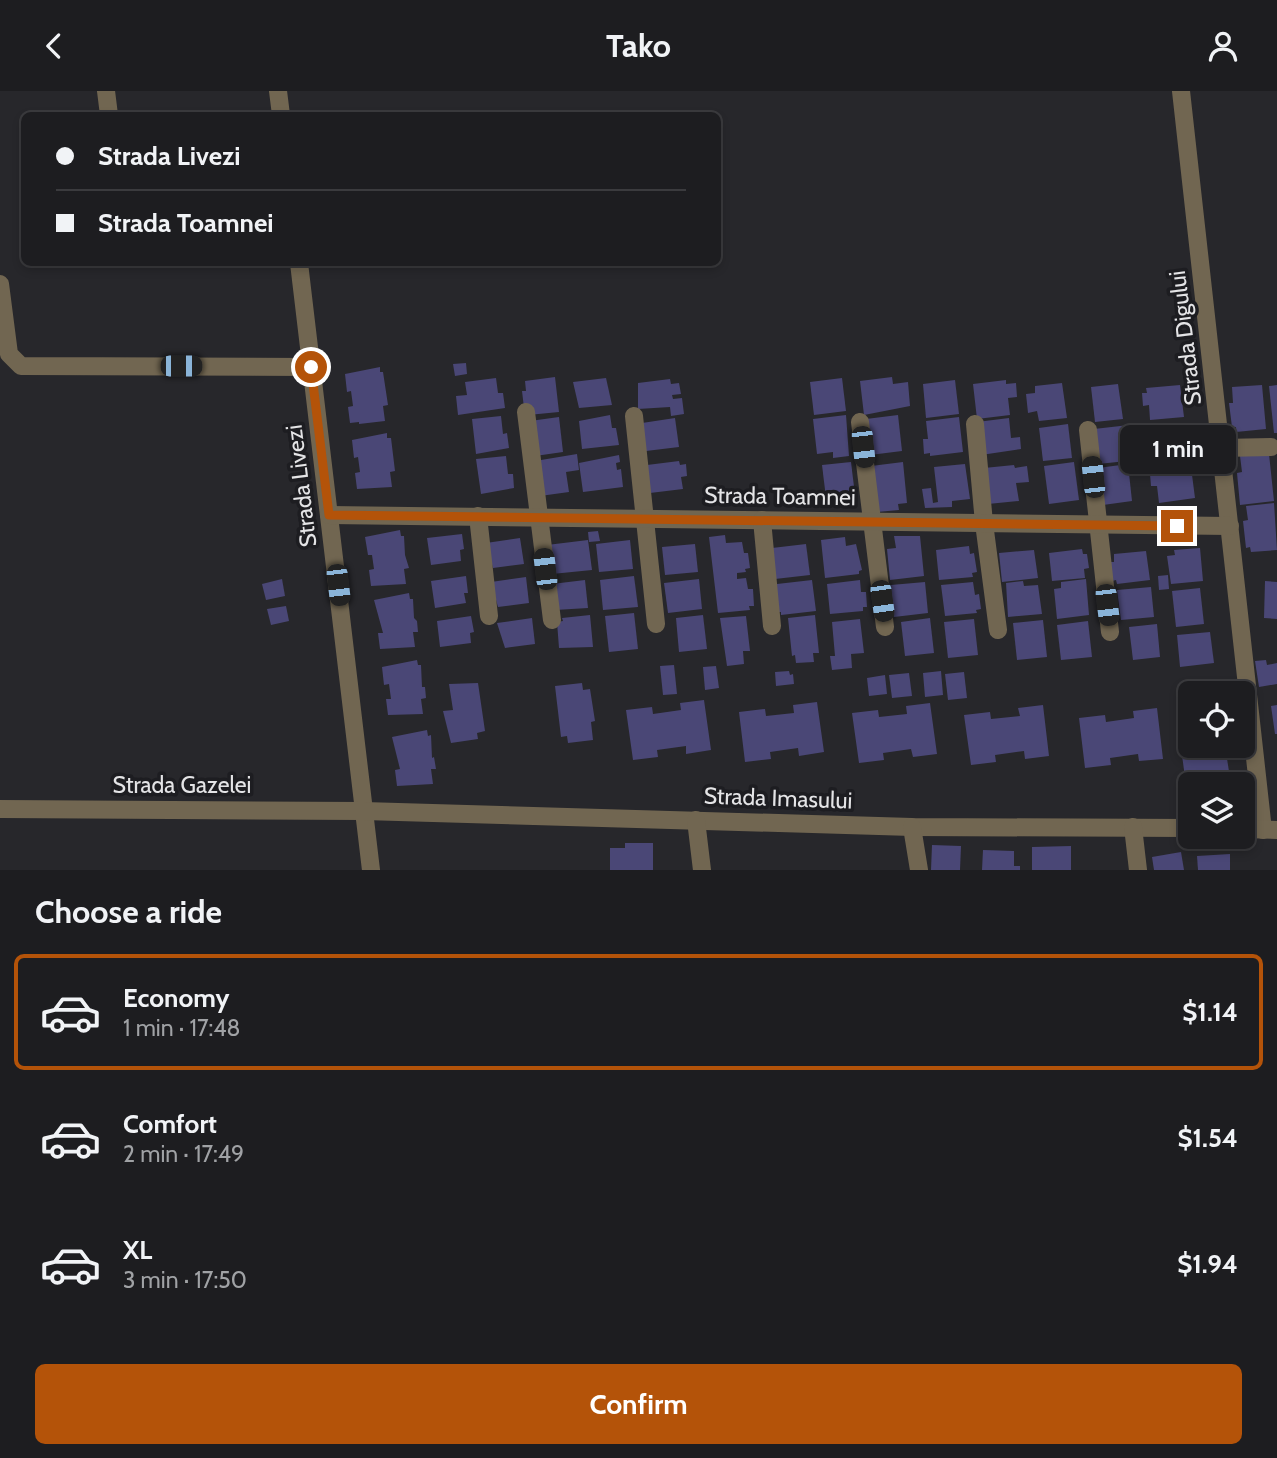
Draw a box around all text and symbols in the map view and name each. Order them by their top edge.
text: Tako [606,26,671,65]
icon: back [35,27,73,65]
icon: person [1204,27,1242,65]
text: Strada Livezi [98,140,241,172]
text: Strada Toamnei [98,207,274,239]
street label: Strada Digului [1163,269,1207,407]
route start [295,351,327,383]
car [161,356,203,377]
street label: Strada Livezi [280,423,322,549]
car [851,425,876,469]
callout: 1 min [1119,425,1235,473]
text: 1 min [1152,435,1204,463]
car [1081,455,1106,499]
street label: Strada Toamnei [704,481,856,511]
route end [1161,510,1193,542]
car [533,547,558,591]
car [326,563,351,607]
car [869,579,896,623]
car [1095,583,1120,627]
map controls [1178,681,1255,849]
button: locate [1178,681,1255,758]
street label: Strada Gazelei [113,771,251,799]
button: layers [1178,772,1255,849]
street label: Strada Imasului [703,781,853,815]
text: Choose a ride [35,892,222,931]
icon: car [39,981,102,1044]
text: Economy [123,982,229,1014]
text: $1.14 [1182,996,1238,1028]
text: 1 min · 17:48 [123,1014,240,1042]
icon: car [39,1107,102,1170]
text: Comfort [123,1108,217,1140]
text: $1.54 [1177,1122,1238,1154]
text: 2 min · 17:49 [123,1140,244,1168]
icon: car [39,1233,102,1296]
text: XL [123,1234,152,1266]
text: $1.94 [1177,1248,1238,1280]
text: 3 min · 17:50 [123,1266,247,1294]
button: Confirm [35,1364,1242,1444]

